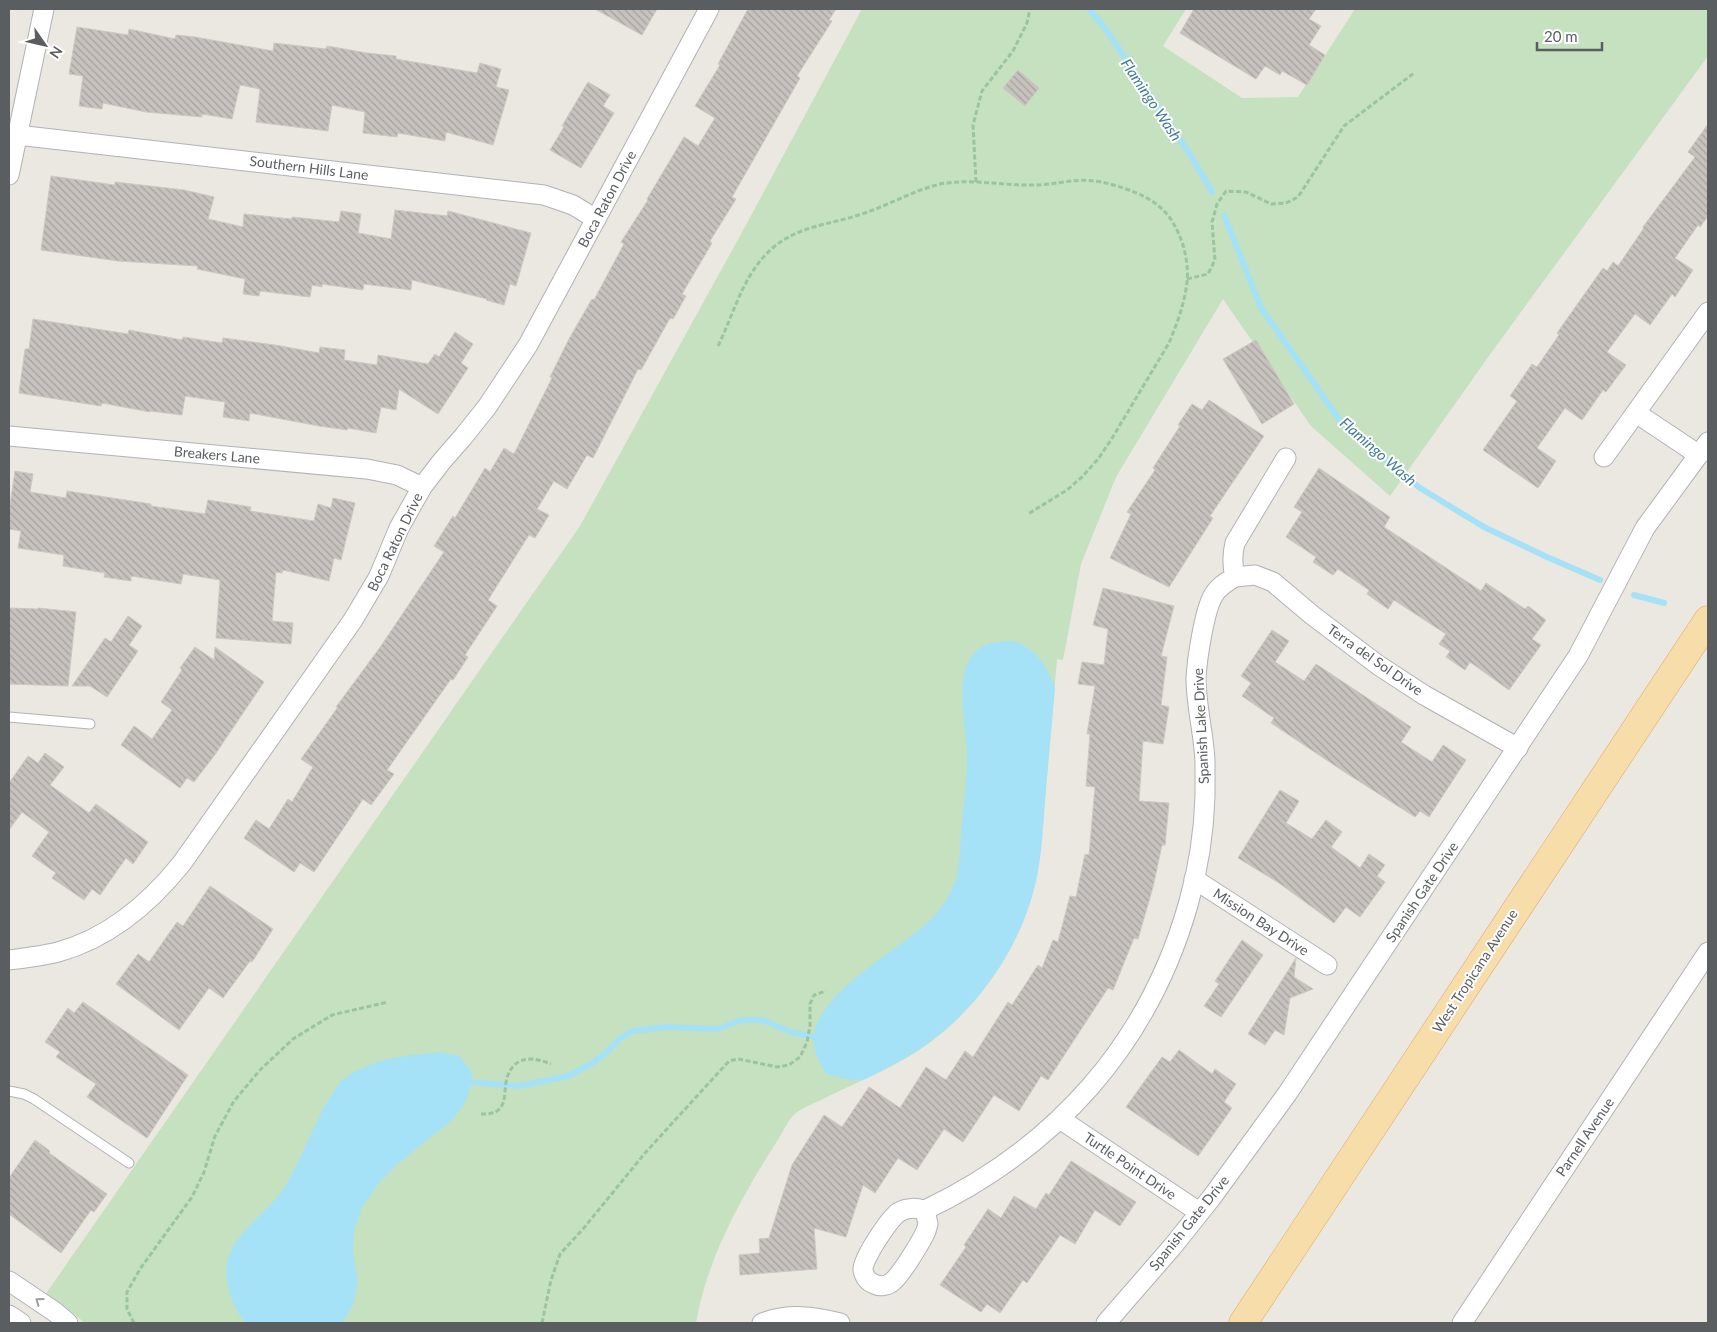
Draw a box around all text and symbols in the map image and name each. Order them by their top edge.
north arrow [20,20,70,70]
scale bar [1537,20,1602,52]
text: 20 m [1544,27,1578,45]
text: N [46,43,66,62]
water label: Flamingo Wash [1118,55,1186,144]
street label: Boca Raton Drive [574,147,639,250]
street label: Southern Hills Lane [249,152,369,183]
water label: Flamingo Wash [1337,413,1421,489]
street label: Breakers Lane [173,442,261,467]
street label: Boca Raton Drive [363,490,426,594]
street label: Terra del Sol Drive [1324,620,1426,699]
street label: Spanish Lake Drive [1189,668,1212,784]
street label: Spanish Gate Drive [1382,838,1461,945]
street label: Mission Bay Drive [1210,884,1312,959]
street label: West Tropicana Avenue [1428,906,1521,1036]
street label: Parnell Avenue [1552,1094,1617,1179]
street label: Turtle Point Drive [1081,1128,1180,1203]
street label: Spanish Gate Drive [1145,1172,1232,1274]
one-way arrow [35,1298,45,1307]

